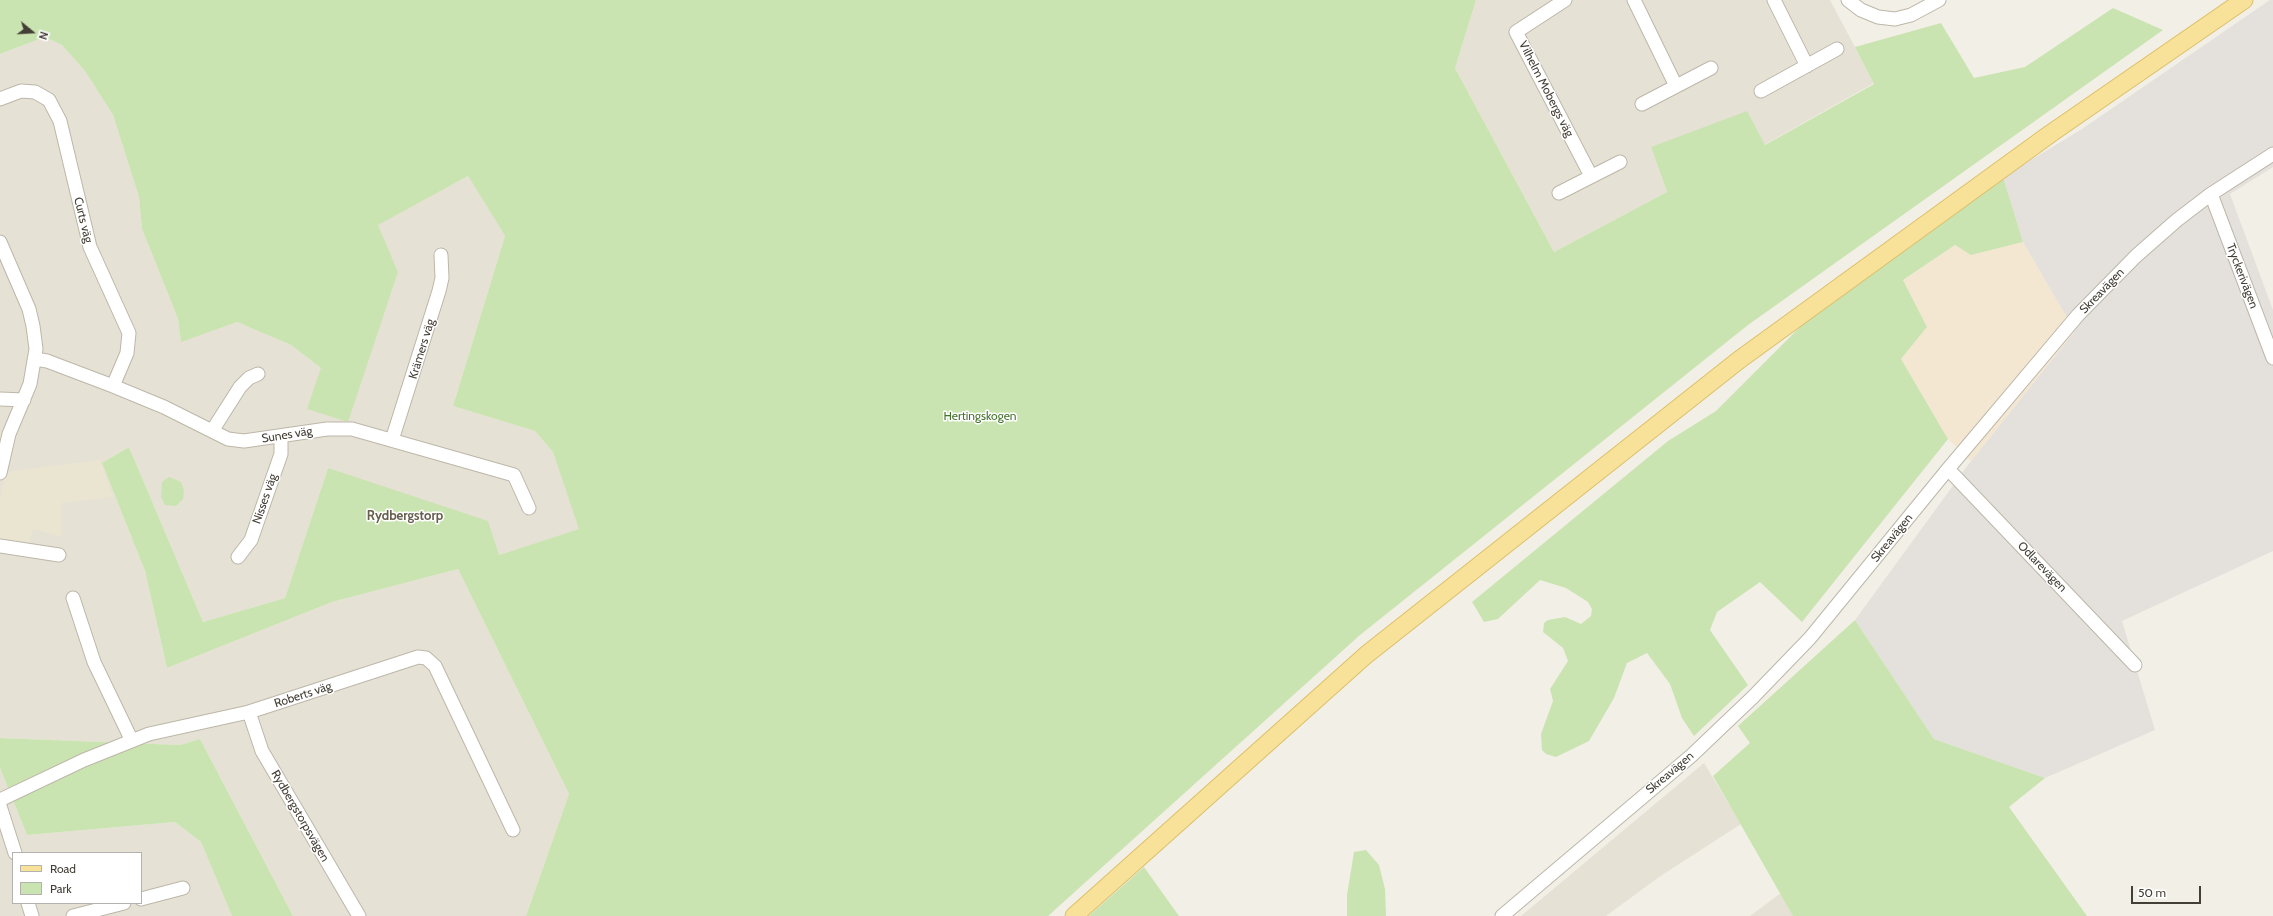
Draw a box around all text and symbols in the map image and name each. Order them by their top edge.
north arrow [12,12,52,52]
text: N [36,30,51,42]
street label: Vilhelm Mobergs väg [1516,39,1576,139]
street label: Curts väg [70,196,96,244]
street label: Tryckerivägen [2223,241,2261,311]
street label: Skreavägen [2077,265,2127,317]
street label: Krämers väg [406,317,438,381]
park label: Hertingskogen [943,409,1017,423]
street label: Sunes väg [261,424,313,446]
street label: Nisses väg [250,472,280,526]
district label: Rydbergstorp [367,508,443,524]
street label: Skreavägen [1868,511,1916,565]
street label: Odlarevägen [2014,539,2070,595]
street label: Roberts väg [272,679,334,711]
street label: Skreavägen [1643,749,1697,797]
street label: Rydbergstorpsvägen [268,768,332,864]
legend [12,852,142,904]
text: Road [50,861,76,876]
scale bar [2133,878,2203,904]
text: Park [50,881,72,896]
text: 50 m [2138,885,2166,900]

